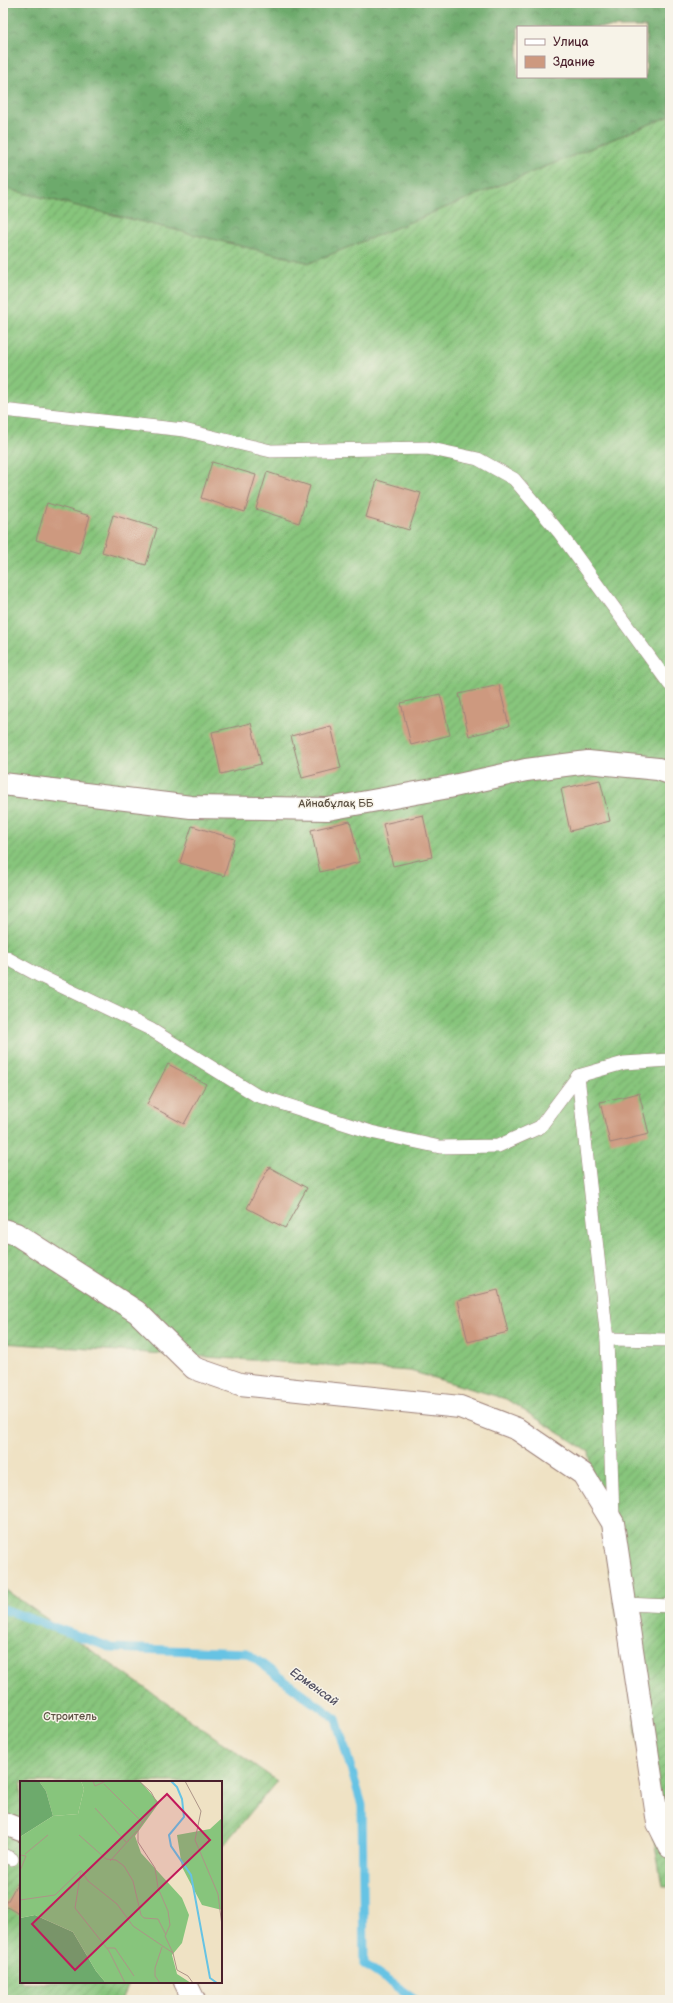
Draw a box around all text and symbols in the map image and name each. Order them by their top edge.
legend [517,26,647,78]
text: Улица [553,35,589,50]
text: Здание [553,55,595,70]
park label: Айнабұлақ ББ [298,797,374,810]
water label: Ерменсай [287,1665,341,1710]
park label: Строитель [43,1710,97,1723]
inset map [20,1781,222,1983]

